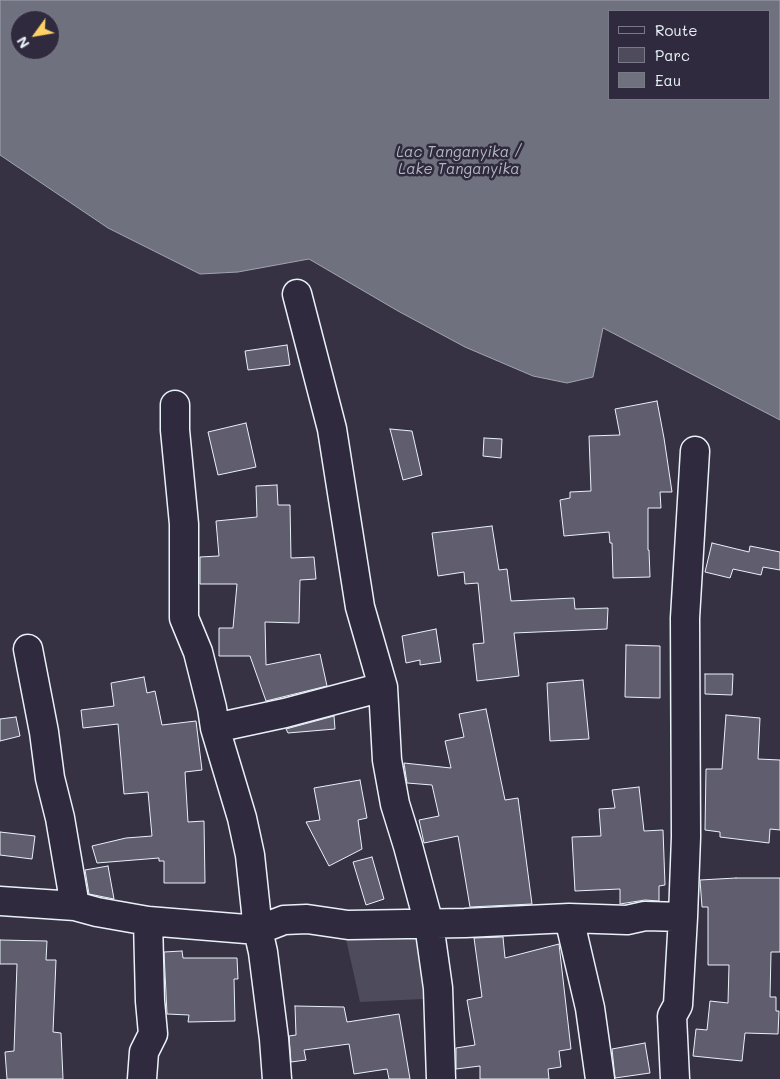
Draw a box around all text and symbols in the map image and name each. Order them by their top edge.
north arrow [10,10,60,60]
legend [608,10,770,100]
text: Route [655,20,698,40]
text: N [12,33,34,52]
text: Parc [655,45,690,65]
text: Eau [655,70,681,90]
water label: Lac Tanganyika / Lake Tanganyika [396,143,522,178]

